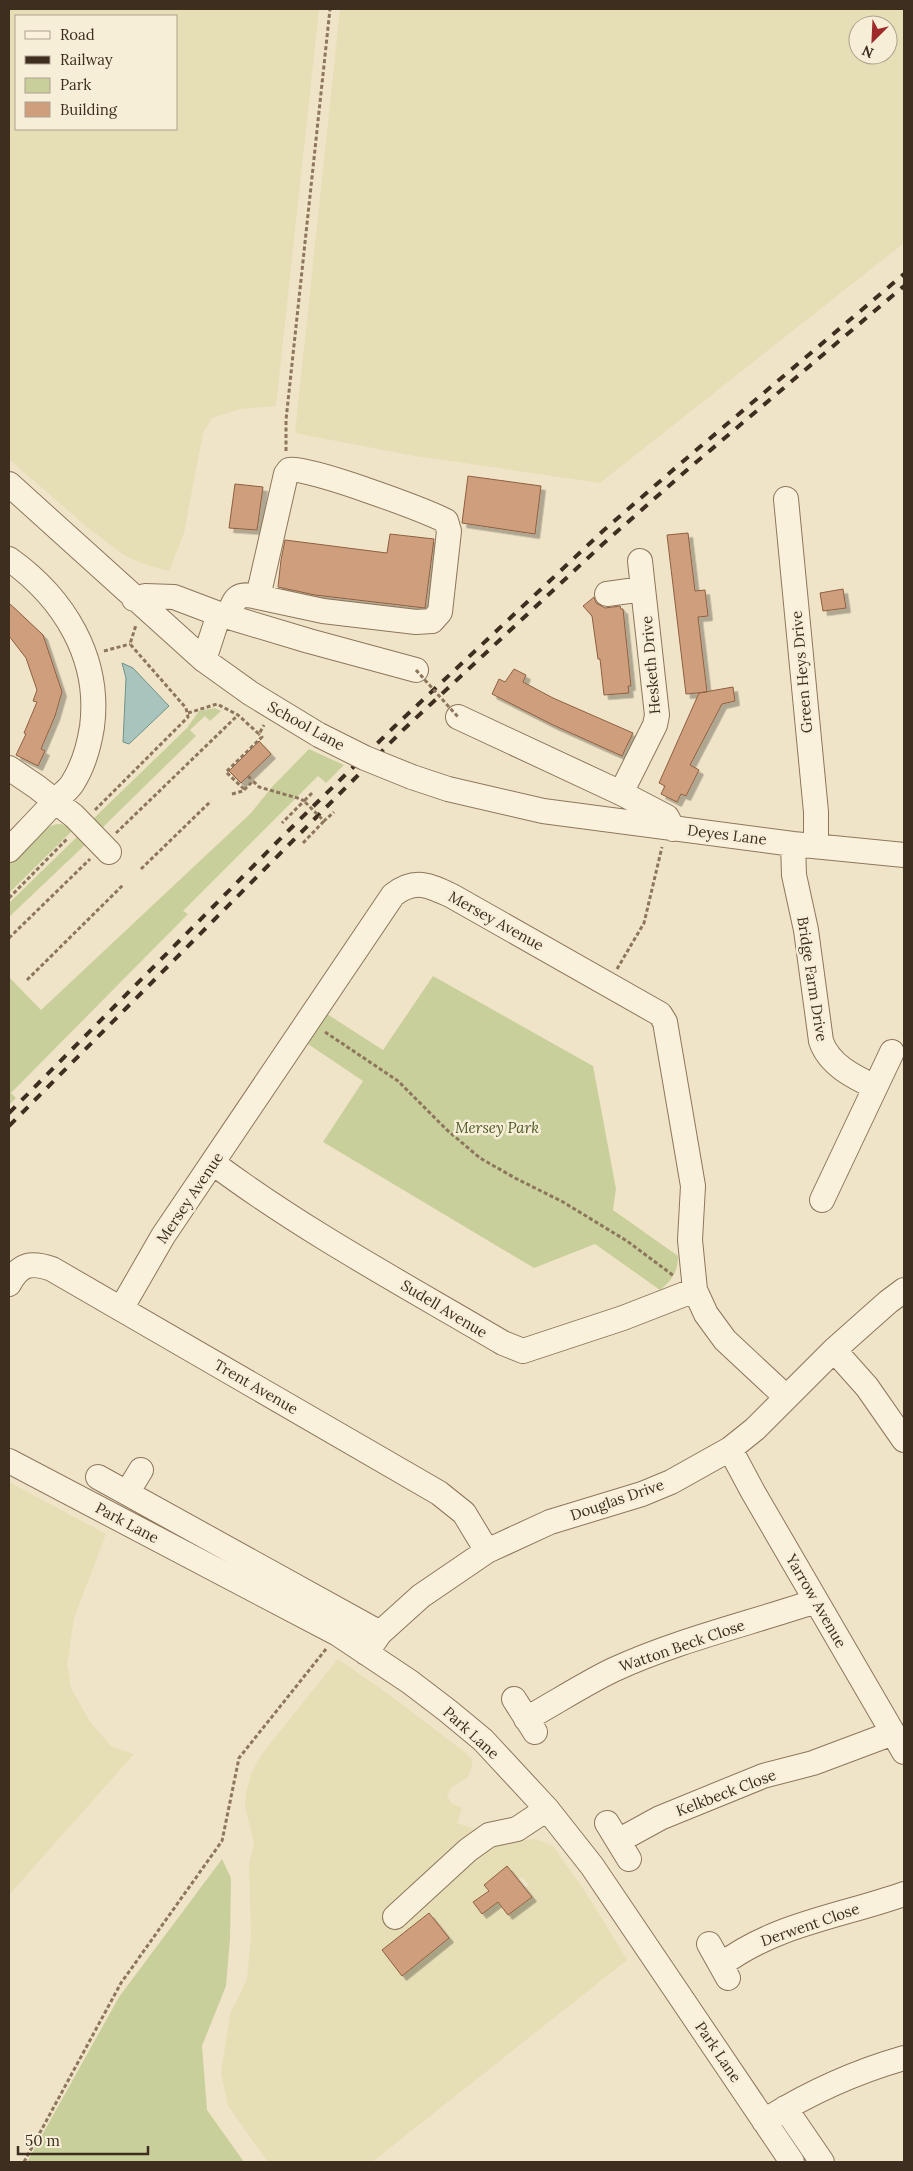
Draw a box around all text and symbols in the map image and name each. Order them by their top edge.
legend [15,15,178,130]
north arrow [848,15,898,65]
text: Road [60,25,95,44]
text: N [859,41,876,62]
text: Railway [60,50,113,69]
text: Park [60,75,91,94]
text: Building [60,100,118,119]
street label: Green Heys Drive [787,610,816,734]
street label: Hesketh Drive [637,615,664,715]
street label: School Lane [264,697,348,754]
street label: Deyes Lane [686,820,768,849]
street label: Mersey Avenue [445,887,547,955]
street label: Bridge Farm Drive [793,915,832,1043]
park label: Mersey Park [455,1118,539,1137]
street label: Mersey Avenue [152,1148,227,1247]
street label: Sudell Avenue [398,1275,491,1342]
street label: Trent Avenue [211,1355,302,1418]
street label: Douglas Drive [568,1475,666,1524]
street label: Park Lane [92,1498,162,1547]
street label: Yarrow Avenue [781,1550,851,1651]
street label: Watton Beck Close [617,1615,747,1676]
street label: Park Lane [439,1702,503,1763]
street label: Kelkbeck Close [673,1765,778,1820]
street label: Derwent Close [758,1899,862,1950]
street label: Park Lane [691,2018,746,2086]
scale bar [18,2124,148,2156]
text: 50 m [25,2131,60,2150]

